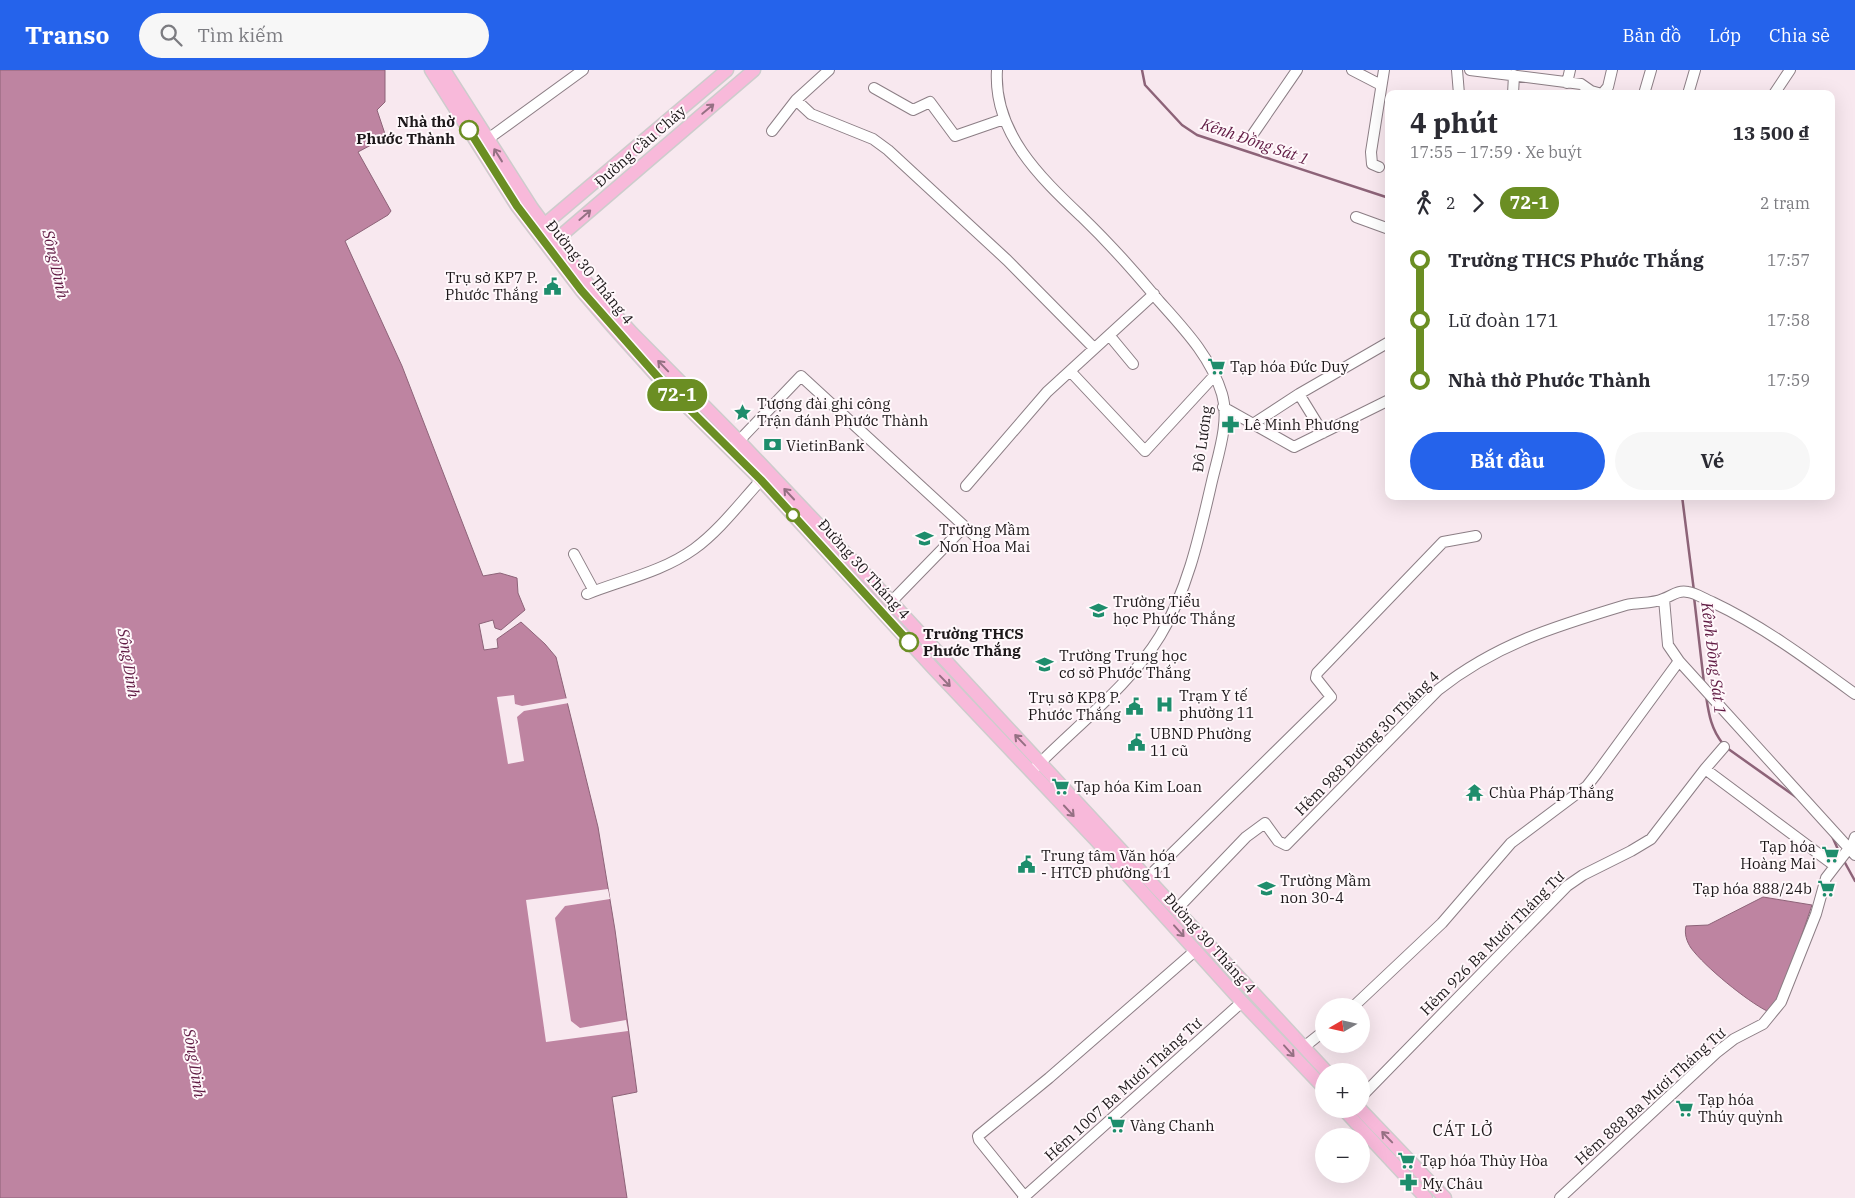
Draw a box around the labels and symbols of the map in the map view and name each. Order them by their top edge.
street label: Đường Cầu Cháy [590,101,690,191]
one-way arrow [701,104,714,115]
place label: Nhà thờ Phước Thành [356,112,455,148]
water label: Kênh Đồng Sát 1 [1198,113,1311,169]
marker: Nhà thờ Phước Thành [459,120,479,140]
one-way arrow [493,149,503,163]
one-way arrow [578,209,591,221]
street label: Đường 30 Tháng 4 [542,216,638,328]
water label: Sông Dinh [38,227,74,301]
place label: Trụ sở KP7 P. Phước Thắng [445,268,538,304]
public building icon: Trụ sở KP7 P. Phước Thắng [542,276,562,296]
supermarket icon: Tạp hóa Đức Duy [1206,356,1226,376]
place label: Tạp hóa Đức Duy [1230,357,1349,376]
one-way arrow [657,359,669,372]
line badge: 72-1 [642,379,712,411]
place label: Tượng đài ghi công Trận đánh Phước Thành [757,394,928,430]
place icon: Tượng đài ghi công Trận đánh Phước Thành [733,402,753,422]
street label: Đô Lương [1188,405,1216,473]
pharmacy icon: Lê Minh Phương [1220,414,1240,434]
place label: Lê Minh Phương [1244,415,1359,434]
bank icon: VietinBank [762,435,782,455]
place label: VietinBank [786,436,865,455]
one-way arrow [783,488,795,500]
unlabelled marker [786,508,800,522]
street label: Đường 30 Tháng 4 [814,515,914,623]
place label: Trường Mầm Non Hoa Mai [939,520,1030,556]
school or university icon: Trường Mầm Non Hoa Mai [915,528,935,548]
place label: Trường Tiểu học Phước Thắng [1113,592,1235,628]
school or university icon: Trường Tiểu học Phước Thắng [1089,600,1109,620]
water label: Kênh Đồng Sát 1 [1697,600,1731,715]
place label: Trường THCS Phước Thắng [923,624,1024,660]
water label: Sông Dinh [113,626,144,699]
marker: Trường THCS Phước Thắng [899,632,919,652]
place label: Trường Trung học cơ sở Phước Thắng [1059,646,1191,682]
school or university icon: Trường Trung học cơ sở Phước Thắng [1035,654,1055,674]
street label: Hẻm 988 Đường 30 Tháng 4 [1291,667,1443,819]
one-way arrow [939,675,951,687]
place label: Trạm Y tế phường 11 [1179,686,1255,722]
place label: Trụ sở KP8 P. Phước Thắng [1028,688,1121,724]
hospital icon: Trạm Y tế phường 11 [1155,694,1175,714]
public building icon: Trụ sở KP8 P. Phước Thắng [1125,696,1145,716]
place label: UBND Phường 11 cũ [1150,724,1251,760]
public building icon: UBND Phường 11 cũ [1126,732,1146,752]
one-way arrow [1014,734,1026,747]
supermarket icon: Tạp hóa Kim Loan [1050,776,1070,796]
place label: Tạp hóa Kim Loan [1074,777,1203,796]
temple icon: Chùa Pháp Thắng [1465,782,1485,802]
place label: Chùa Pháp Thắng [1489,783,1614,802]
one-way arrow [1063,805,1075,818]
place label: Tạp hóa Hoàng Mai [1740,837,1816,873]
supermarket icon: Tạp hóa Hoàng Mai [1820,845,1840,865]
place label: Trung tâm Văn hóa - HTCĐ phường 11 [1041,846,1176,882]
public building icon: Trung tâm Văn hóa - HTCĐ phường 11 [1017,854,1037,874]
street label: Hẻm 926 Ba Mươi Tháng Tư [1416,866,1569,1019]
place label: Trường Mầm non 30-4 [1280,871,1371,907]
supermarket icon: Tạp hóa 888/24b [1816,878,1836,898]
school or university icon: Trường Mầm non 30-4 [1256,879,1276,899]
place label: Tạp hóa 888/24b [1693,879,1812,898]
street label: Đường 30 Tháng 4 [1160,889,1260,997]
one-way arrow [1173,925,1185,938]
north arrow [1315,998,1370,1052]
street label: Hẻm 1007 Ba Mươi Tháng Tư [1040,1013,1206,1165]
street label: Hẻm 888 Ba Mươi Tháng Tư [1571,1023,1730,1169]
water label: Sông Dinh [179,1026,210,1099]
one-way arrow [1283,1044,1295,1057]
place label: Tạp hóa Thúy quỳnh [1698,1090,1783,1126]
supermarket icon: Tạp hóa Thúy quỳnh [1674,1098,1694,1118]
supermarket icon: Vàng Chanh [1106,1115,1126,1135]
place label: Vàng Chanh [1130,1116,1215,1135]
district label: CÁT LỞ [1432,1119,1494,1140]
one-way arrow [1381,1131,1394,1143]
supermarket icon: Tạp hóa Thủy Hòa [1396,1150,1416,1170]
place label: Tạp hóa Thủy Hòa [1420,1151,1548,1170]
pharmacy icon: Mỵ Châu [1398,1173,1418,1193]
place label: Mỵ Châu [1422,1174,1483,1193]

